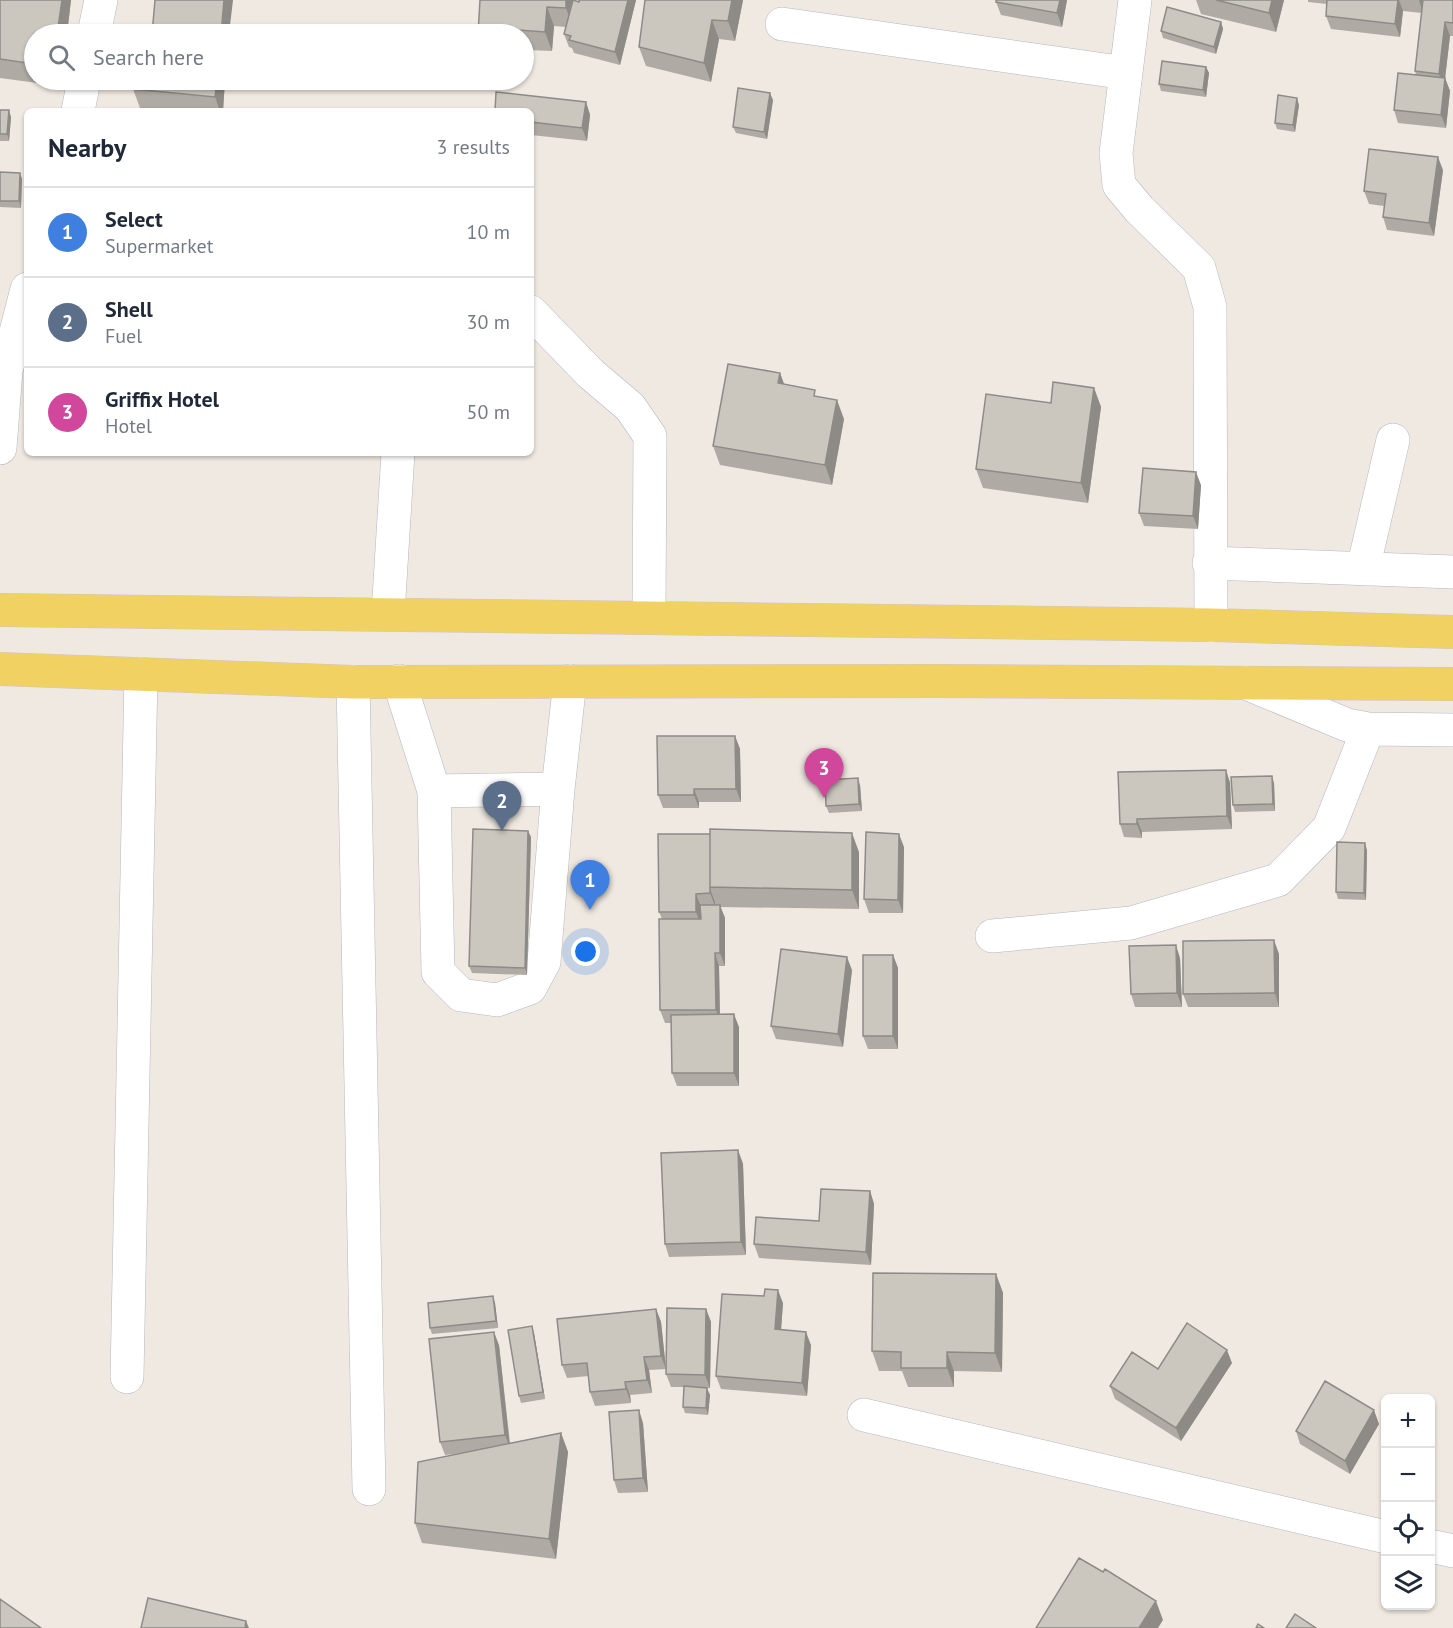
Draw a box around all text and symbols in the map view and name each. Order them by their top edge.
search box [24,24,534,90]
icon: search [45,41,78,74]
text: Search here [93,43,204,71]
text: Nearby [48,131,126,164]
text: 3 results [437,134,510,160]
text: Select [105,205,163,233]
text: 1 [62,219,73,245]
text: 10 m [467,219,510,245]
text: Supermarket [105,233,213,259]
text: Shell [105,295,153,323]
text: 2 [62,309,73,335]
text: 30 m [467,309,510,335]
text: Fuel [105,323,142,349]
text: Griffix Hotel [105,385,219,413]
text: 3 [62,399,73,425]
text: 50 m [467,399,510,425]
text: Hotel [105,413,152,439]
pin: 3 [804,748,844,798]
pin: 2 [482,782,522,831]
pin: 1 [570,860,610,910]
your location [571,937,600,966]
map controls [1381,1394,1435,1610]
button: + [1381,1394,1435,1448]
button: − [1381,1448,1435,1502]
button: locate [1381,1502,1435,1556]
button: layers [1381,1556,1435,1610]

